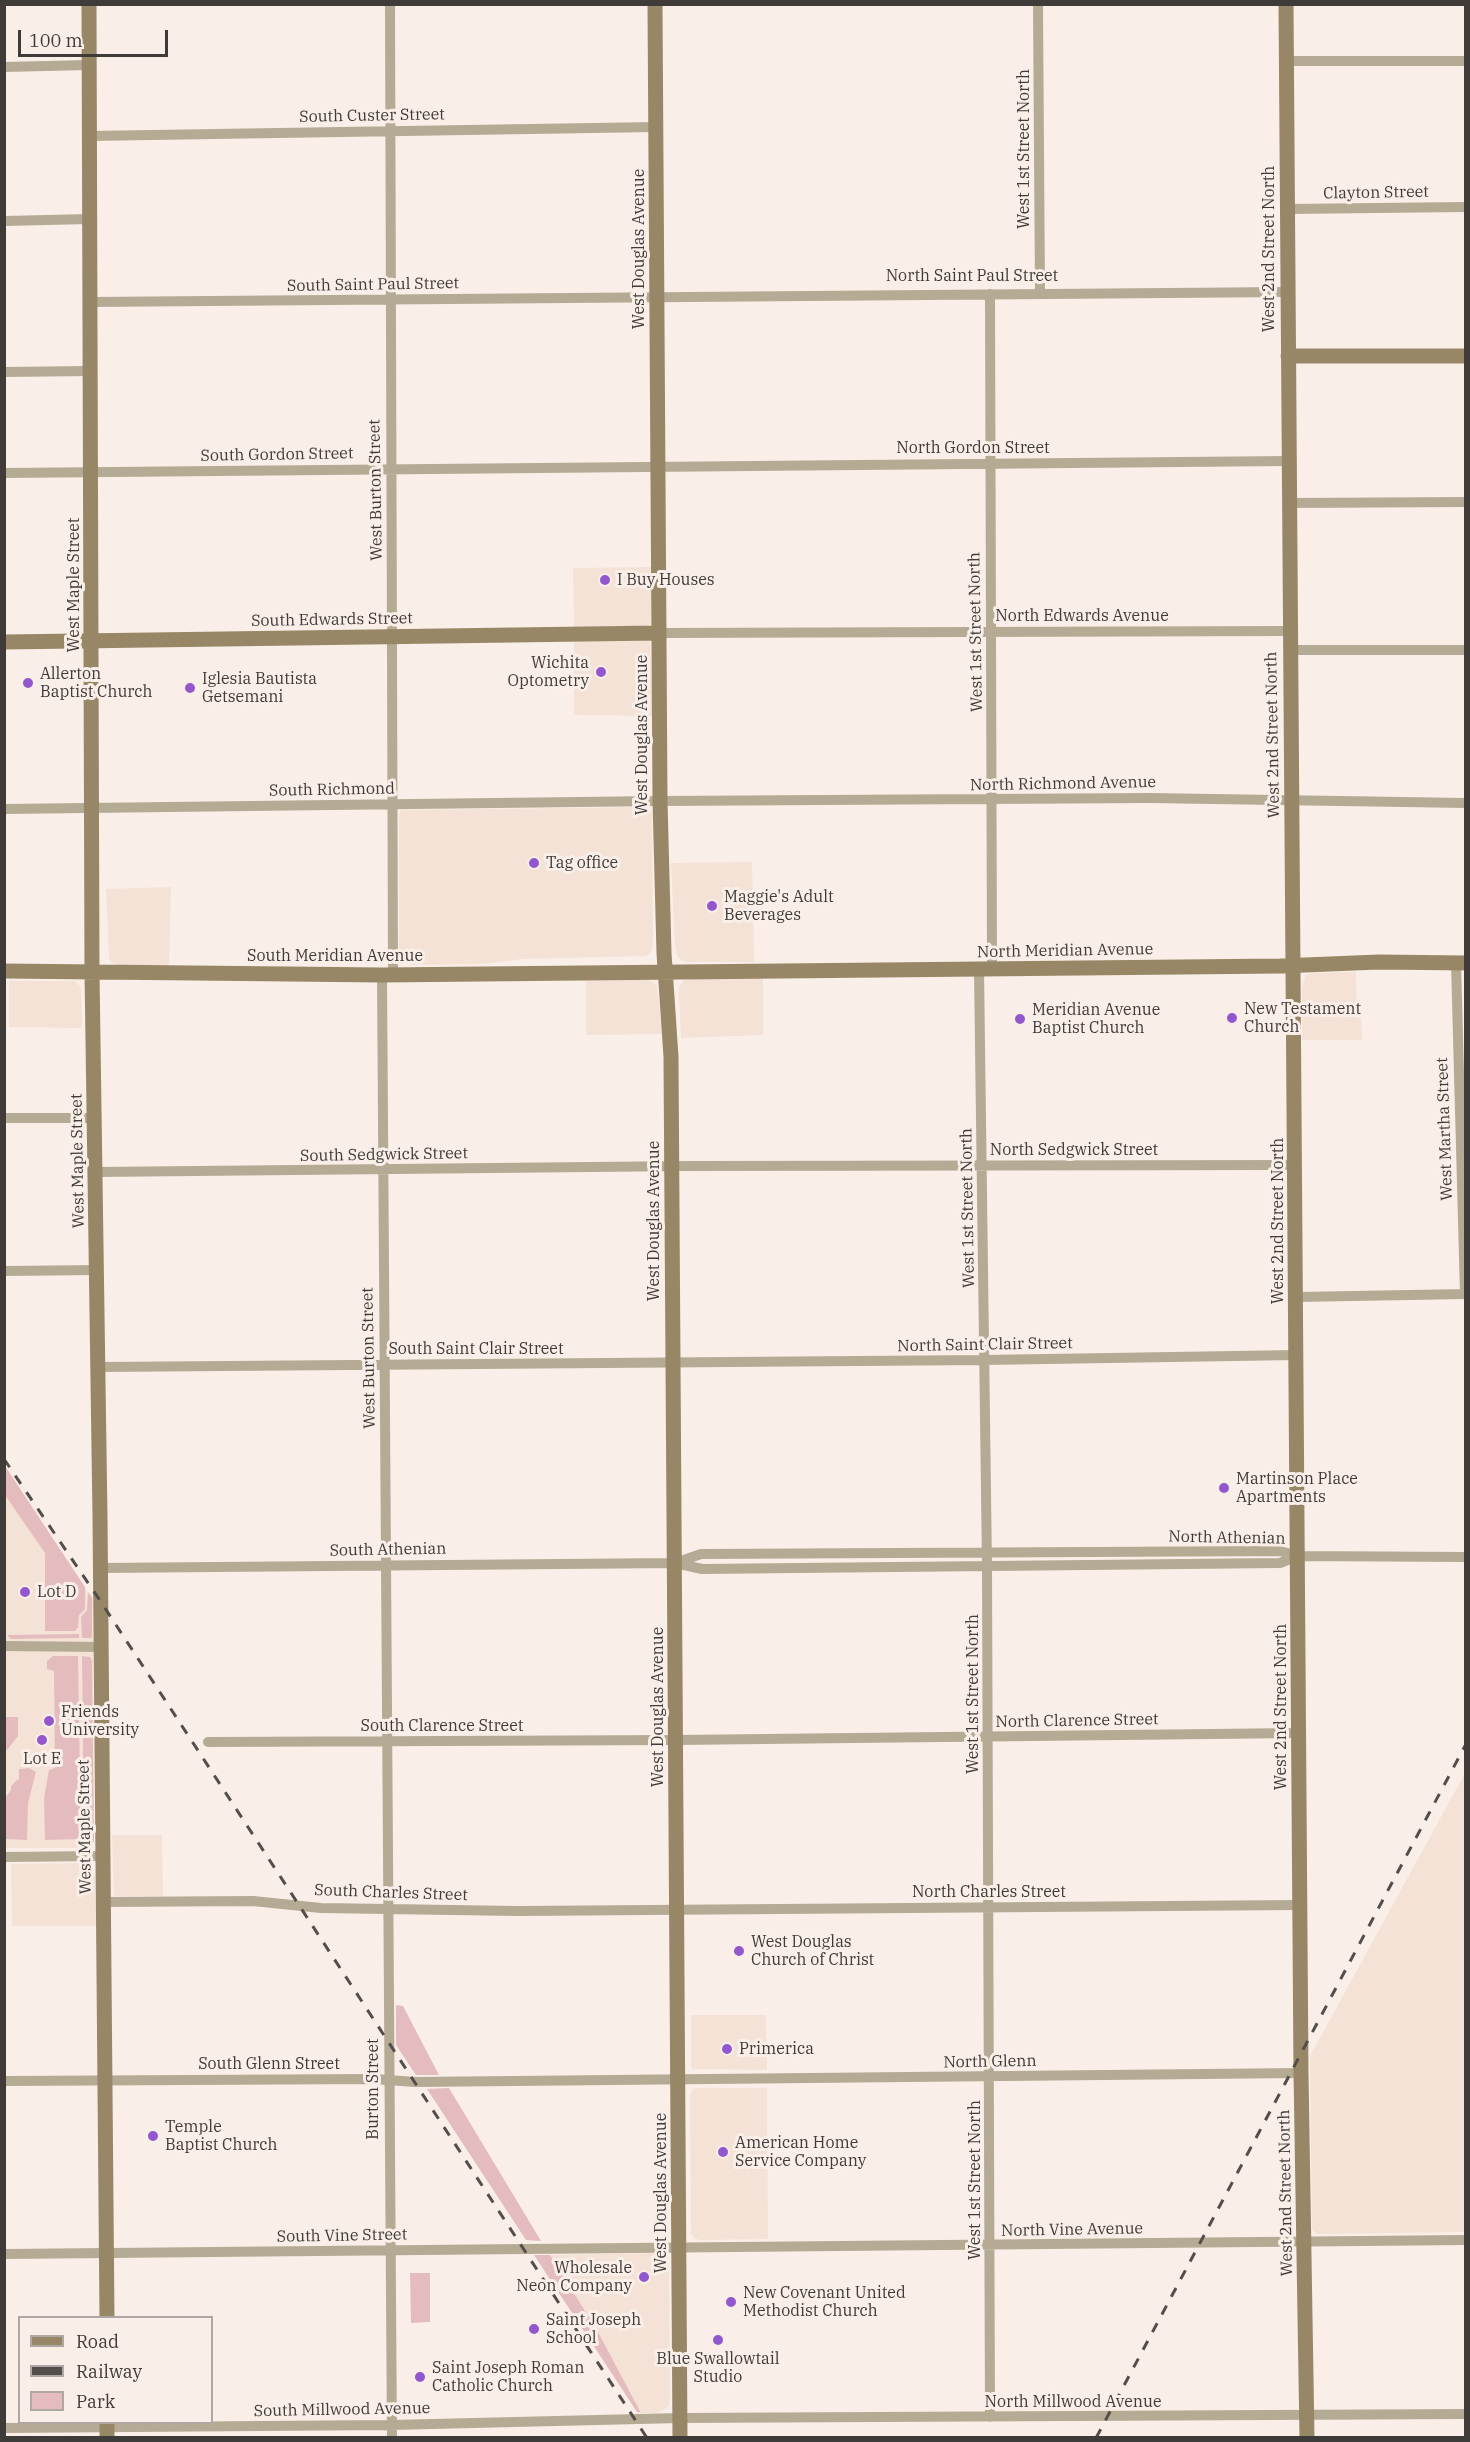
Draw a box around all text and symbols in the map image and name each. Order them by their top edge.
scale bar [21,18,171,56]
text: 100 m [29,29,83,52]
street label: West 1st Street North [1014,69,1034,229]
street label: South Custer Street [299,105,445,127]
street label: West 2nd Street North [1259,166,1279,332]
street label: West Douglas Avenue [629,169,649,329]
street label: Clayton Street [1323,182,1429,204]
street label: North Saint Paul Street [886,266,1058,286]
street label: South Saint Paul Street [287,274,459,296]
street label: West Burton Street [365,419,387,561]
street label: North Gordon Street [896,438,1050,458]
street label: South Gordon Street [200,444,354,466]
street label: West Maple Street [64,518,84,652]
street label: West 1st Street North [965,552,987,712]
place label: I Buy Houses [617,570,715,590]
marker: I Buy Houses [598,573,612,587]
street label: North Edwards Avenue [995,606,1169,626]
street label: South Edwards Street [251,609,413,631]
street label: West 2nd Street North [1262,652,1284,818]
place label: Wichita Optometry [507,653,589,691]
street label: West Douglas Avenue [632,655,652,815]
place label: Allerton Baptist Church [40,664,153,702]
marker: Wichita Optometry [594,665,608,679]
place label: Iglesia Bautista Getsemani [202,669,317,707]
marker: Allerton Baptist Church [21,676,35,690]
marker: Iglesia Bautista Getsemani [183,681,197,695]
street label: North Richmond Avenue [970,773,1156,795]
street label: South Richmond [269,779,395,801]
place label: Tag office [546,853,618,873]
marker: Tag office [527,856,541,870]
place label: Maggie's Adult Beverages [724,887,834,925]
marker: Maggie's Adult Beverages [705,899,719,913]
street label: North Meridian Avenue [977,940,1153,962]
street label: South Meridian Avenue [247,946,423,966]
place label: New Testament Church [1244,999,1361,1037]
place label: Meridian Avenue Baptist Church [1032,1000,1160,1038]
marker: New Testament Church [1225,1011,1239,1025]
marker: Meridian Avenue Baptist Church [1013,1012,1027,1026]
street label: West Martha Street [1433,1057,1457,1201]
street label: West Maple Street [67,1093,89,1229]
street label: West 1st Street North [957,1128,979,1288]
street label: West 2nd Street North [1268,1138,1288,1304]
street label: North Sedgwick Street [990,1140,1158,1160]
street label: West Douglas Avenue [644,1141,664,1301]
street label: South Sedgwick Street [300,1144,468,1166]
street label: West Burton Street [358,1287,380,1429]
street label: North Saint Clair Street [897,1334,1073,1356]
street label: South Saint Clair Street [388,1339,564,1359]
place label: Martinson Place Apartments [1236,1469,1358,1507]
marker: Martinson Place Apartments [1217,1481,1231,1495]
street label: North Athenian [1168,1527,1286,1549]
street label: South Athenian [329,1539,447,1561]
place label: Lot D [37,1582,76,1602]
marker: Lot D [18,1585,32,1599]
street label: West 1st Street North [963,1614,983,1774]
street label: West 2nd Street North [1271,1624,1291,1790]
street label: West Douglas Avenue [648,1627,668,1787]
place label: Friends University [61,1702,139,1740]
street label: North Clarence Street [995,1710,1159,1732]
marker: Friends University [42,1714,56,1728]
street label: South Clarence Street [361,1716,523,1736]
marker: Lot E [35,1733,49,1747]
place label: Lot E [23,1749,61,1769]
street label: West Maple Street [74,1759,96,1895]
street label: South Charles Street [314,1881,468,1905]
street label: North Charles Street [912,1882,1066,1902]
place label: West Douglas Church of Christ [751,1932,874,1970]
marker: West Douglas Church of Christ [732,1944,746,1958]
street label: Burton Street [363,2038,383,2140]
place label: Primerica [739,2039,814,2059]
marker: Primerica [720,2042,734,2056]
street label: North Glenn [943,2052,1037,2072]
street label: South Glenn Street [198,2054,340,2074]
street label: West 1st Street North [965,2100,985,2260]
street label: West 2nd Street North [1275,2110,1297,2276]
street label: West Douglas Avenue [651,2113,671,2273]
place label: Temple Baptist Church [165,2117,278,2155]
marker: Temple Baptist Church [146,2129,160,2143]
place label: American Home Service Company [735,2133,866,2171]
marker: American Home Service Company [716,2145,730,2159]
street label: North Vine Avenue [1001,2219,1143,2241]
street label: South Vine Street [277,2225,407,2247]
place label: Wholesale Neon Company [516,2258,632,2296]
marker: Wholesale Neon Company [637,2270,651,2284]
place label: New Covenant United Methodist Church [743,2283,906,2321]
marker: New Covenant United Methodist Church [724,2295,738,2309]
place label: Saint Joseph School [546,2310,641,2348]
legend [18,2316,213,2424]
marker: Saint Joseph School [527,2322,541,2336]
text: Road [76,2330,119,2353]
marker: Blue Swallowtail Studio [711,2333,725,2347]
place label: Blue Swallowtail Studio [656,2349,780,2387]
place label: Saint Joseph Roman Catholic Church [432,2358,585,2396]
text: Railway [76,2360,142,2383]
marker: Saint Joseph Roman Catholic Church [413,2370,427,2384]
text: Park [76,2390,115,2413]
street label: North Millwood Avenue [985,2392,1161,2412]
street label: South Millwood Avenue [254,2399,430,2421]

